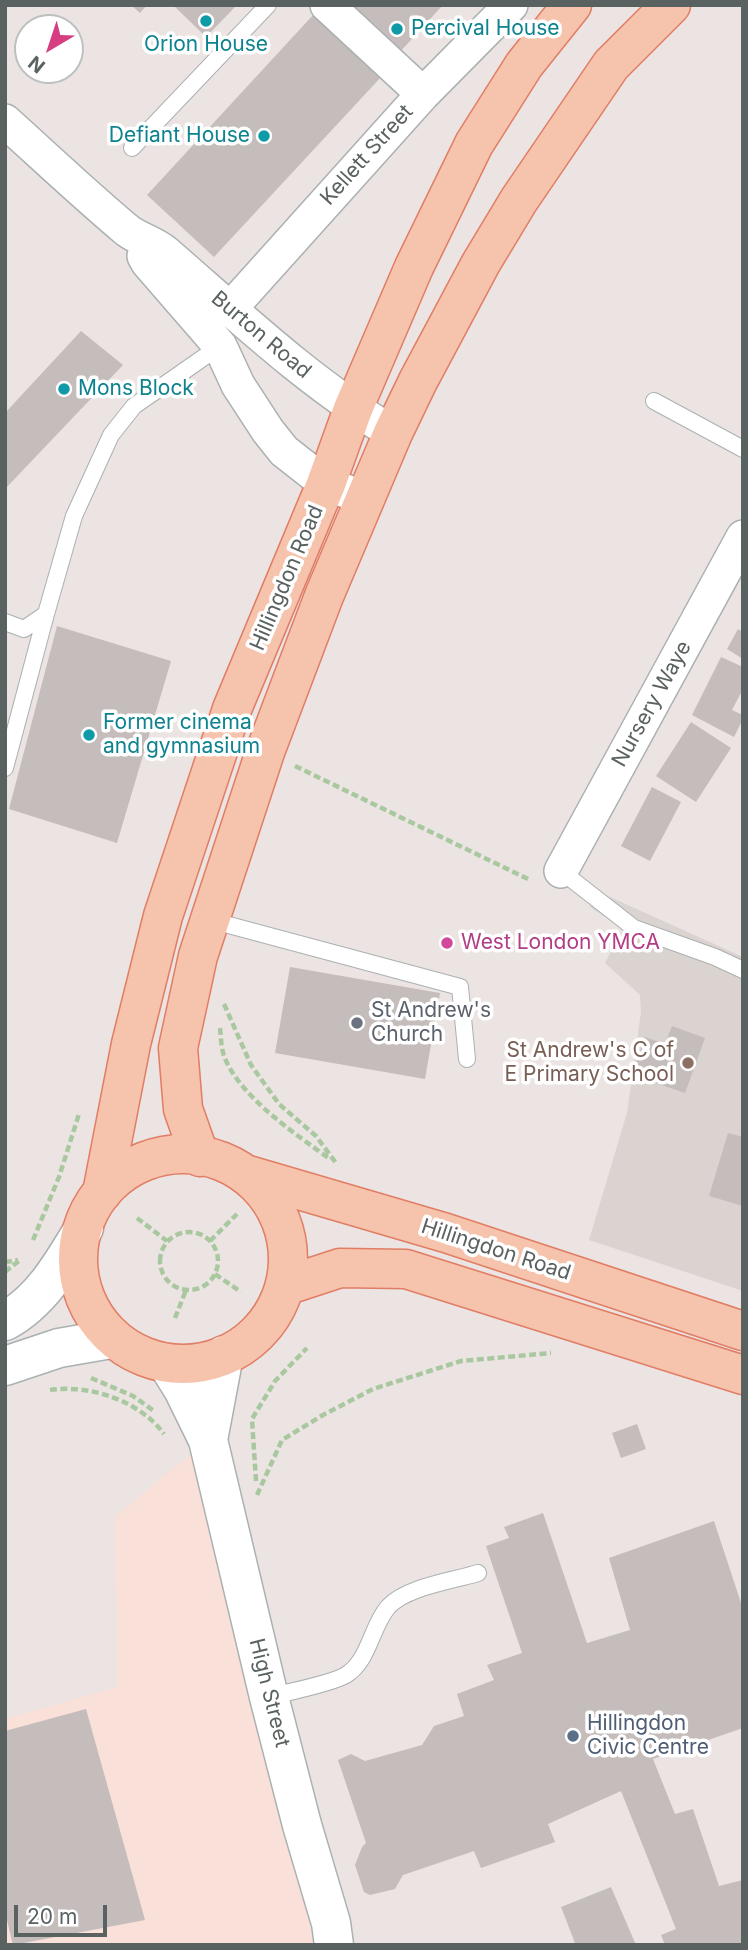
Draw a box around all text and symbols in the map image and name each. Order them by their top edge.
marker: Orion House [198,13,214,29]
north arrow [14,14,84,84]
place label: Percival House [411,16,560,42]
marker: Percival House [389,21,405,37]
place label: Orion House [144,32,268,58]
text: N [24,51,50,78]
street label: Kellett Street [315,100,419,210]
place label: Defiant House [109,123,250,149]
marker: Defiant House [256,128,272,144]
street label: Burton Road [206,286,316,384]
place label: Mons Block [78,376,194,402]
marker: Mons Block [56,381,72,397]
street label: Hillingdon Road [245,501,329,655]
street label: Nursery Waye [607,637,697,771]
place label: Former cinema and gymnasium [103,710,260,760]
marker: Former cinema and gymnasium [81,727,97,743]
place label: West London YMCA [461,930,660,956]
marker: West London YMCA [439,935,455,951]
place label: St Andrew's Church [371,998,491,1048]
marker: St Andrew's Church [349,1015,365,1031]
place label: St Andrew's C of E Primary School [504,1038,674,1088]
marker: St Andrew's C of E Primary School [680,1055,696,1071]
street label: Hillingdon Road [418,1214,574,1286]
street label: High Street [243,1636,295,1750]
place label: Hillingdon Civic Centre [587,1711,709,1761]
marker: Hillingdon Civic Centre [565,1728,581,1744]
scale bar [18,1890,110,1934]
text: 20 m [27,1904,77,1929]

